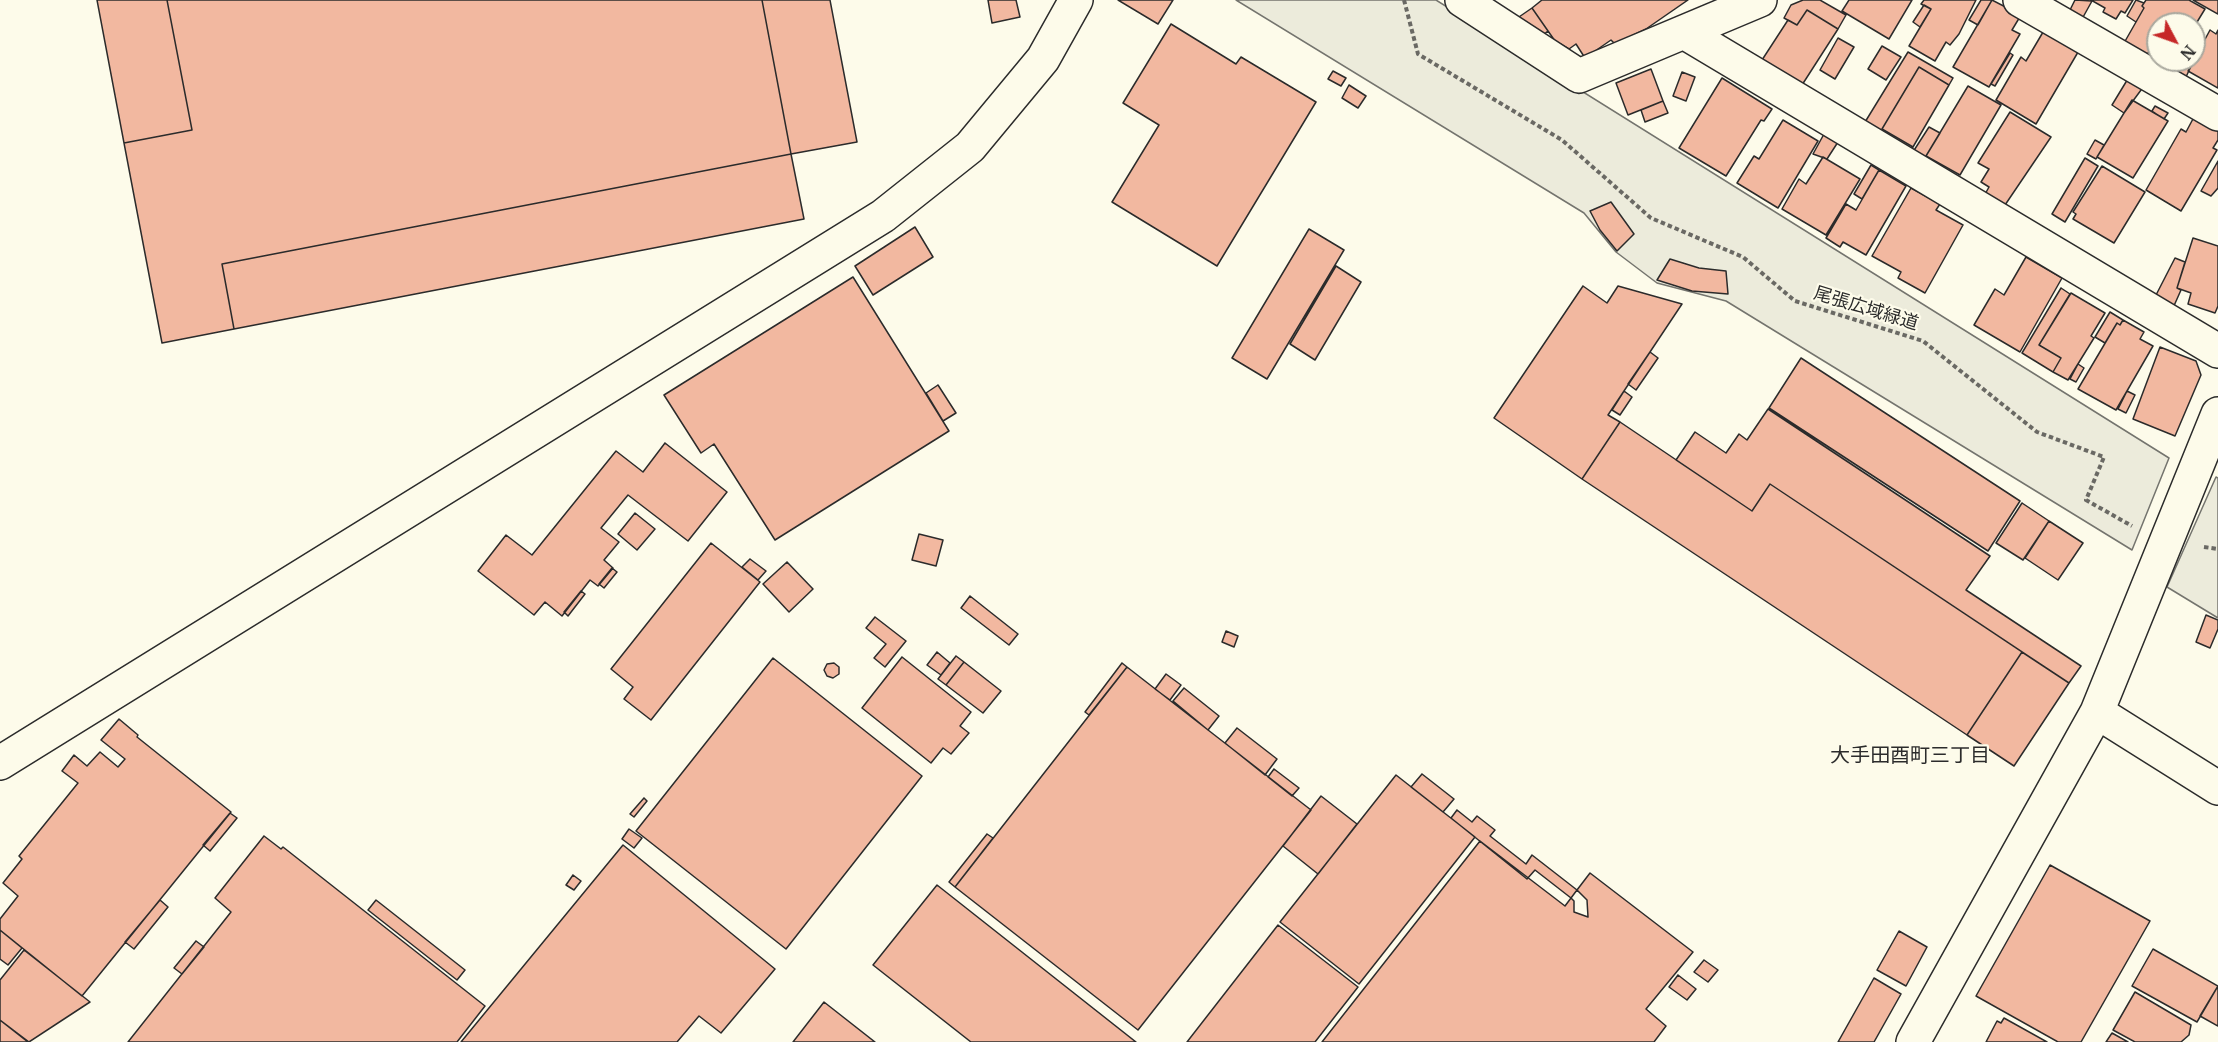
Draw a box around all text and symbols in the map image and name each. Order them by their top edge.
north arrow [2146,12,2206,72]
text: N [2176,41,2200,64]
street label: 尾張広域緑道 [1811,283,1921,335]
district label: 大手田酉町三丁目 [1830,744,1990,768]

